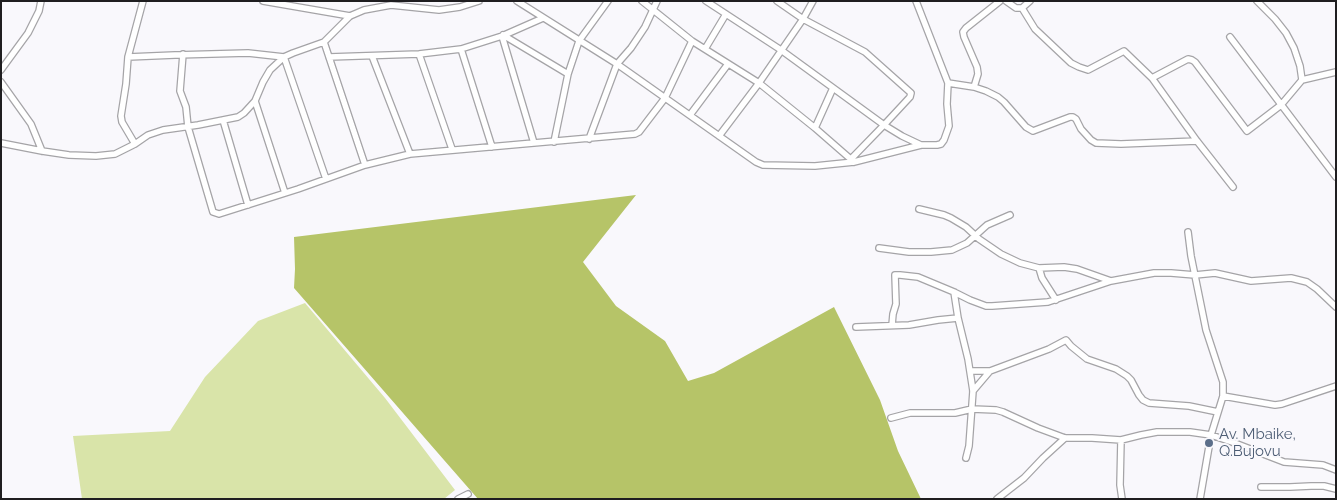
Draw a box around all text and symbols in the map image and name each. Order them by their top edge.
place label: Av. Mbaike, Q.Bujovu [1219,425,1296,460]
marker: Av. Mbaike, Q.Bujovu [1203,437,1215,449]

